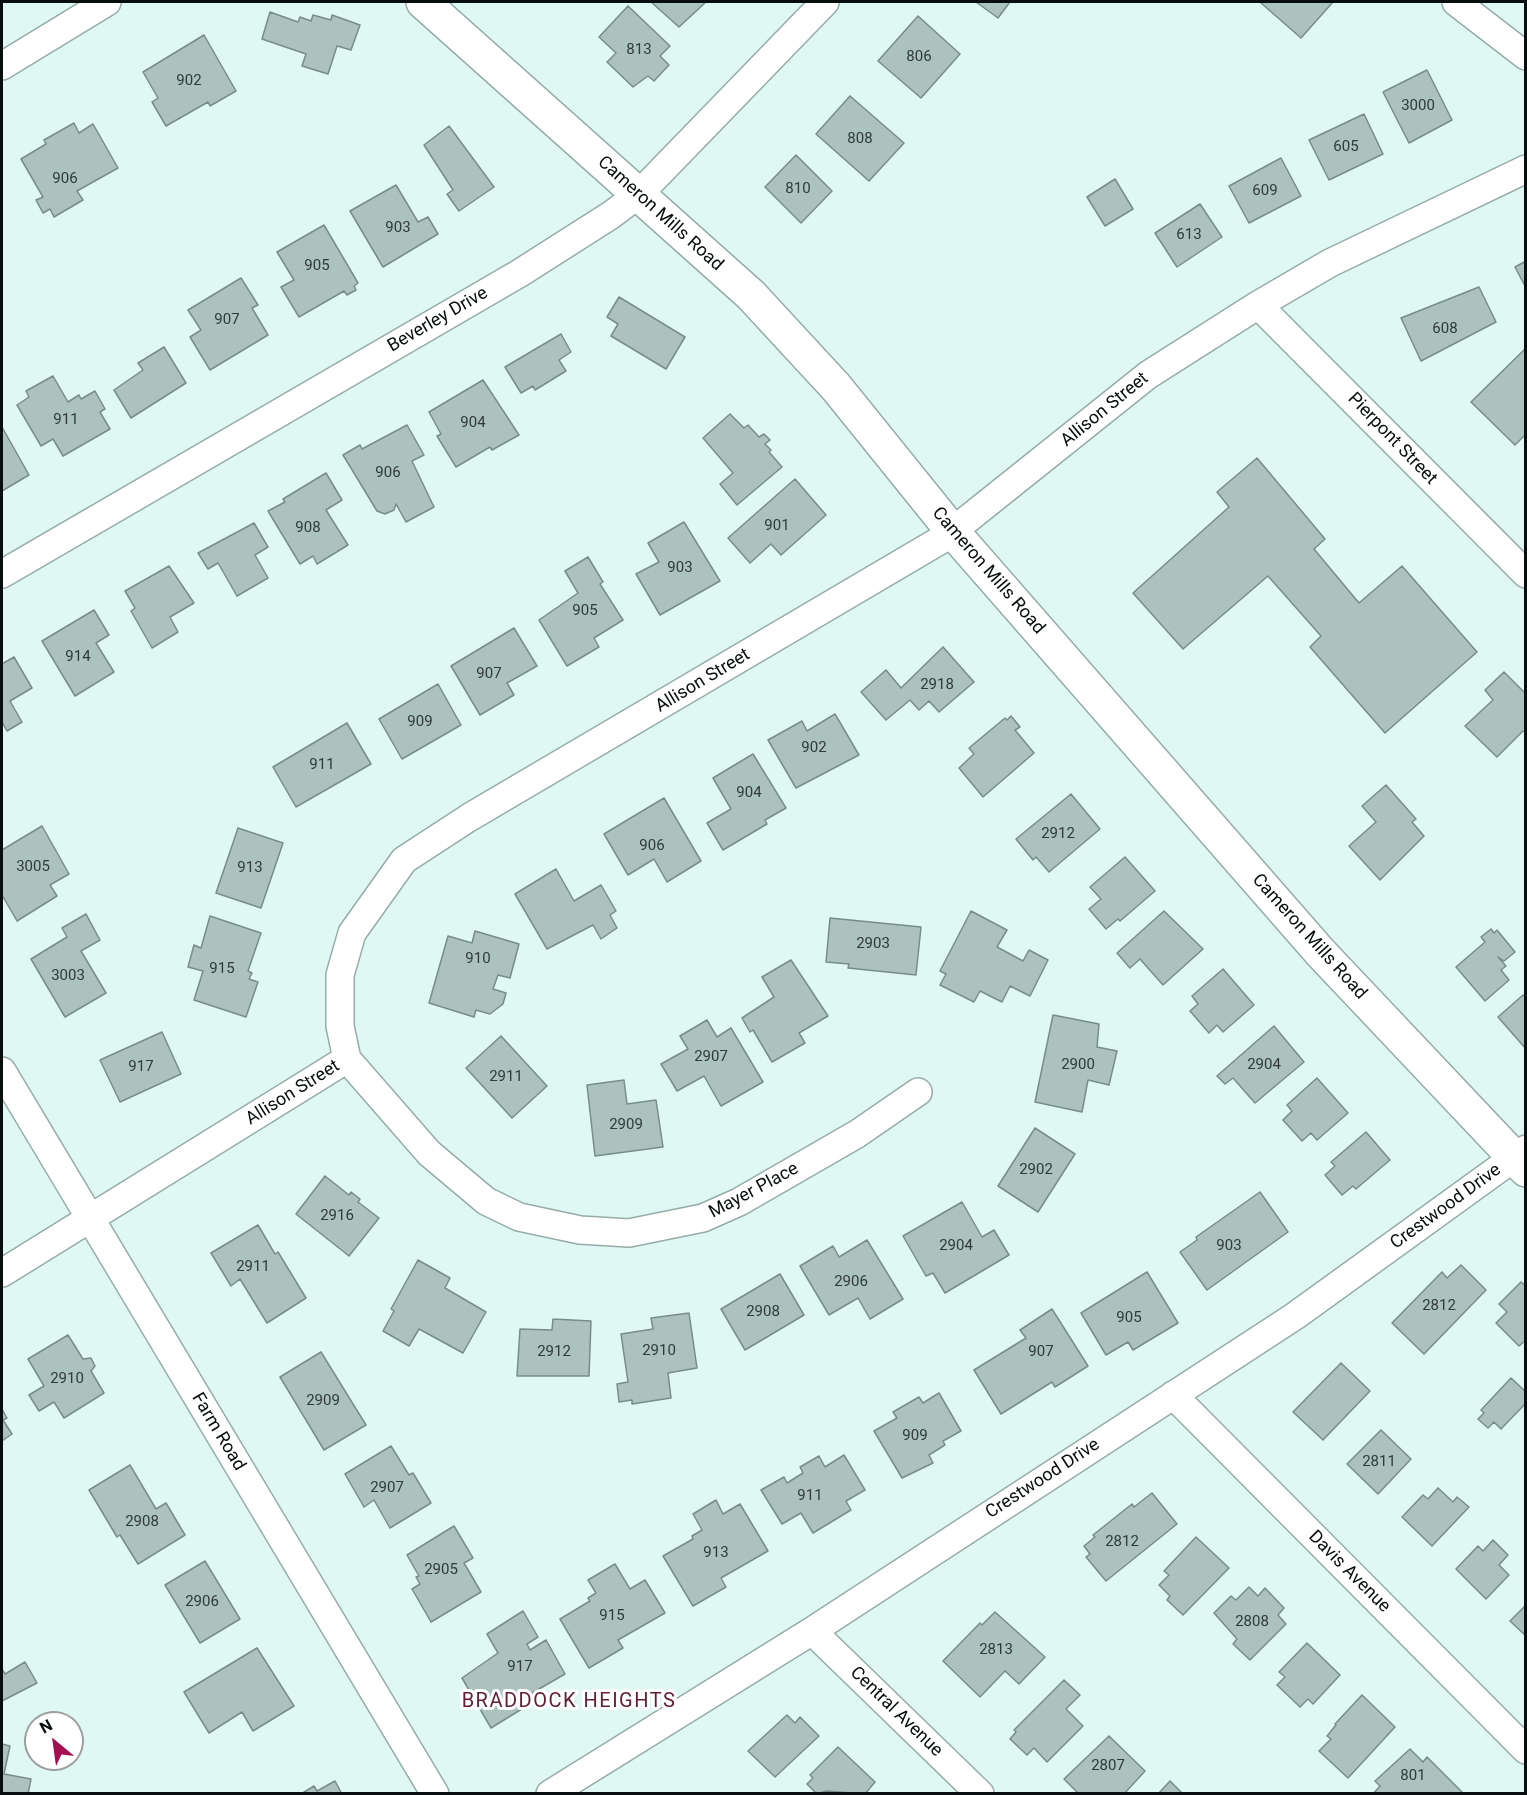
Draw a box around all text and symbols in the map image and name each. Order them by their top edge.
house number: 813 [626,41,652,59]
house number: 806 [906,48,932,66]
house number: 902 [176,72,202,90]
house number: 3000 [1401,97,1435,115]
house number: 808 [847,130,873,148]
house number: 605 [1333,138,1359,156]
street label: Cameron Mills Road [593,152,727,276]
house number: 906 [52,170,78,188]
house number: 810 [785,180,811,198]
house number: 609 [1252,182,1278,200]
house number: 903 [385,219,411,237]
house number: 613 [1176,226,1202,244]
house number: 905 [304,257,330,275]
street label: Beverley Drive [384,283,492,357]
house number: 907 [214,311,240,329]
house number: 608 [1432,320,1458,338]
street label: Allison Street [1057,368,1153,452]
street label: Pierpont Street [1343,389,1441,489]
house number: 911 [53,411,79,429]
house number: 904 [460,414,486,432]
house number: 906 [375,464,401,482]
street label: Cameron Mills Road [927,503,1049,639]
house number: 901 [764,517,790,535]
house number: 908 [295,519,321,537]
house number: 903 [667,559,693,577]
house number: 905 [572,602,598,620]
street label: Allison Street [652,644,754,718]
house number: 914 [65,648,91,666]
house number: 907 [476,665,502,683]
house number: 2918 [920,676,954,694]
house number: 909 [407,713,433,731]
house number: 902 [801,739,827,757]
house number: 911 [309,756,335,774]
house number: 904 [736,784,762,802]
house number: 2912 [1041,825,1075,843]
house number: 906 [639,837,665,855]
house number: 3005 [16,858,50,876]
house number: 913 [237,859,263,877]
street label: Cameron Mills Road [1247,870,1371,1004]
house number: 2903 [856,935,890,953]
house number: 910 [465,950,491,968]
house number: 915 [209,960,235,978]
house number: 3003 [51,967,85,985]
house number: 2907 [694,1048,728,1066]
street label: Allison Street [242,1056,344,1130]
house number: 2900 [1061,1056,1095,1074]
house number: 2904 [1247,1056,1281,1074]
house number: 917 [128,1058,154,1076]
house number: 2911 [489,1068,523,1086]
house number: 2909 [609,1116,643,1134]
street label: Mayer Place [705,1158,803,1224]
street label: Crestwood Drive [1386,1160,1506,1254]
house number: 2902 [1019,1161,1053,1179]
house number: 2916 [320,1207,354,1225]
house number: 2904 [939,1237,973,1255]
house number: 903 [1216,1237,1242,1255]
house number: 2911 [236,1258,270,1276]
house number: 2906 [834,1273,868,1291]
house number: 2812 [1422,1297,1456,1315]
house number: 2908 [746,1303,780,1321]
house number: 905 [1116,1309,1142,1327]
house number: 2910 [642,1342,676,1360]
house number: 2912 [537,1343,571,1361]
house number: 907 [1028,1343,1054,1361]
house number: 2910 [50,1370,84,1388]
street label: Farm Road [186,1389,250,1475]
house number: 2909 [306,1392,340,1410]
house number: 909 [902,1427,928,1445]
street label: Crestwood Drive [982,1434,1104,1524]
house number: 2811 [1362,1453,1396,1471]
house number: 2907 [370,1479,404,1497]
house number: 911 [797,1487,823,1505]
house number: 2908 [125,1513,159,1531]
street label: Davis Avenue [1303,1526,1395,1618]
house number: 2812 [1105,1533,1139,1551]
house number: 913 [703,1544,729,1562]
house number: 2905 [424,1561,458,1579]
house number: 2906 [185,1593,219,1611]
house number: 915 [599,1607,625,1625]
house number: 2808 [1235,1613,1269,1631]
house number: 2813 [979,1641,1013,1659]
house number: 917 [507,1658,533,1676]
street label: Central Avenue [845,1662,947,1762]
district label: BRADDOCK HEIGHTS [462,1690,676,1714]
north arrow [24,1711,84,1771]
text: N [36,1716,56,1738]
house number: 2807 [1091,1757,1125,1775]
house number: 801 [1400,1767,1426,1785]

